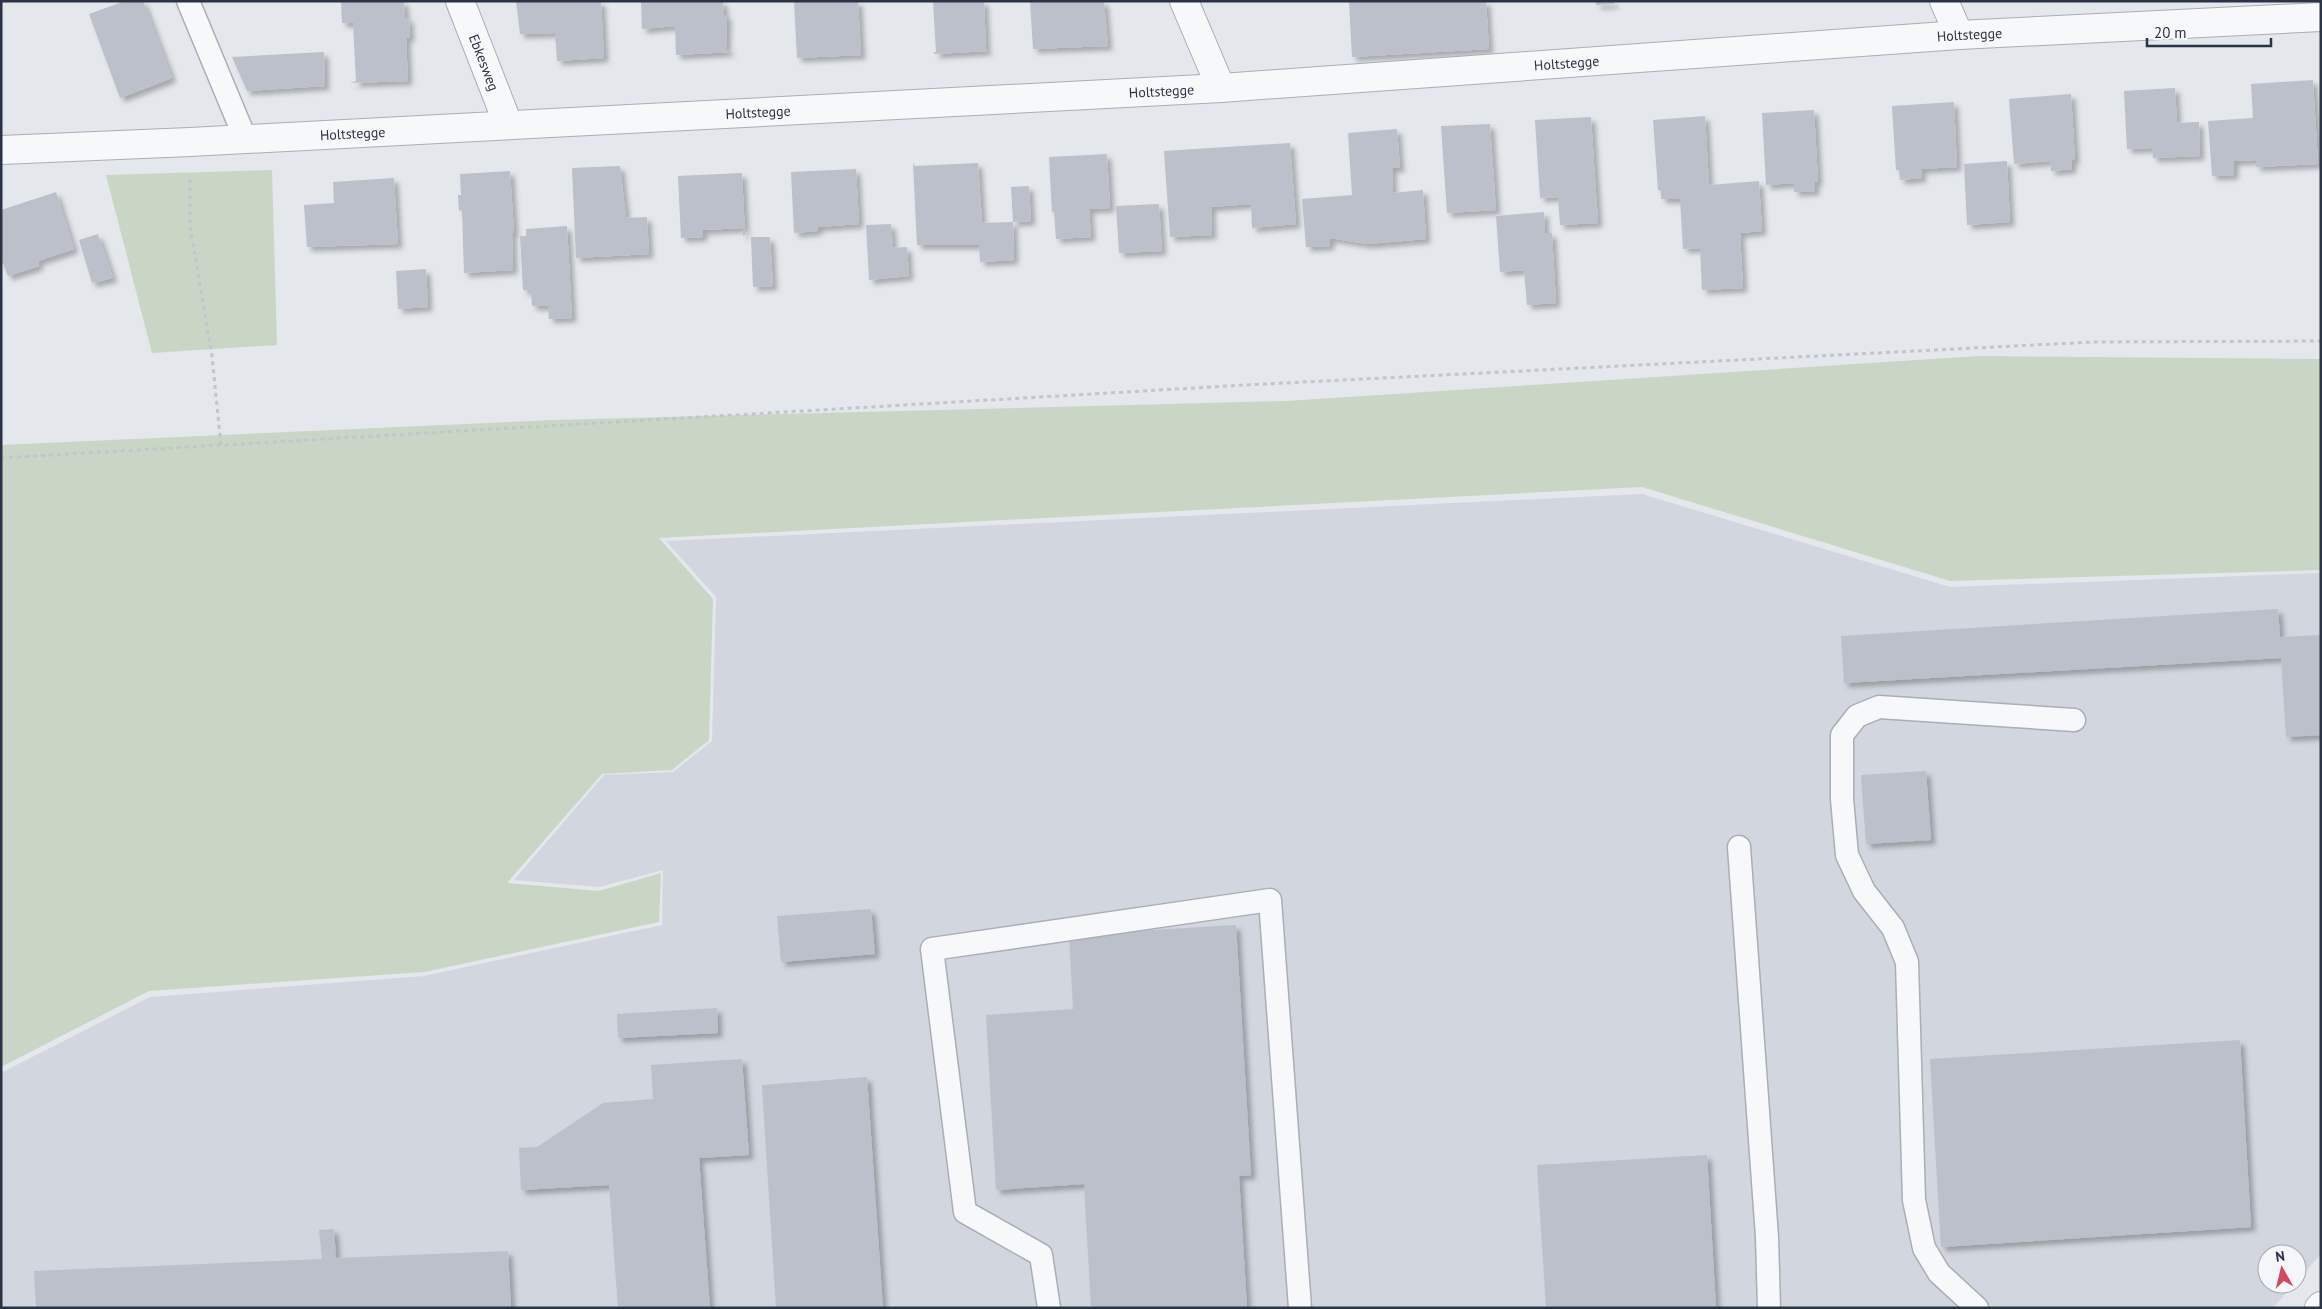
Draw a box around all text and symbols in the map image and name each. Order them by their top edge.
scale bar [2147,15,2271,47]
text: 20 m [2154,23,2187,42]
street label: Holtstegge [1936,24,2003,46]
street label: Ebkesweg [465,32,503,93]
street label: Holtstegge [1533,52,1600,75]
street label: Holtstegge [1128,80,1195,102]
street label: Holtstegge [725,102,791,123]
street label: Holtstegge [319,123,386,144]
north arrow [2257,1244,2307,1294]
text: N [2274,1247,2286,1266]

